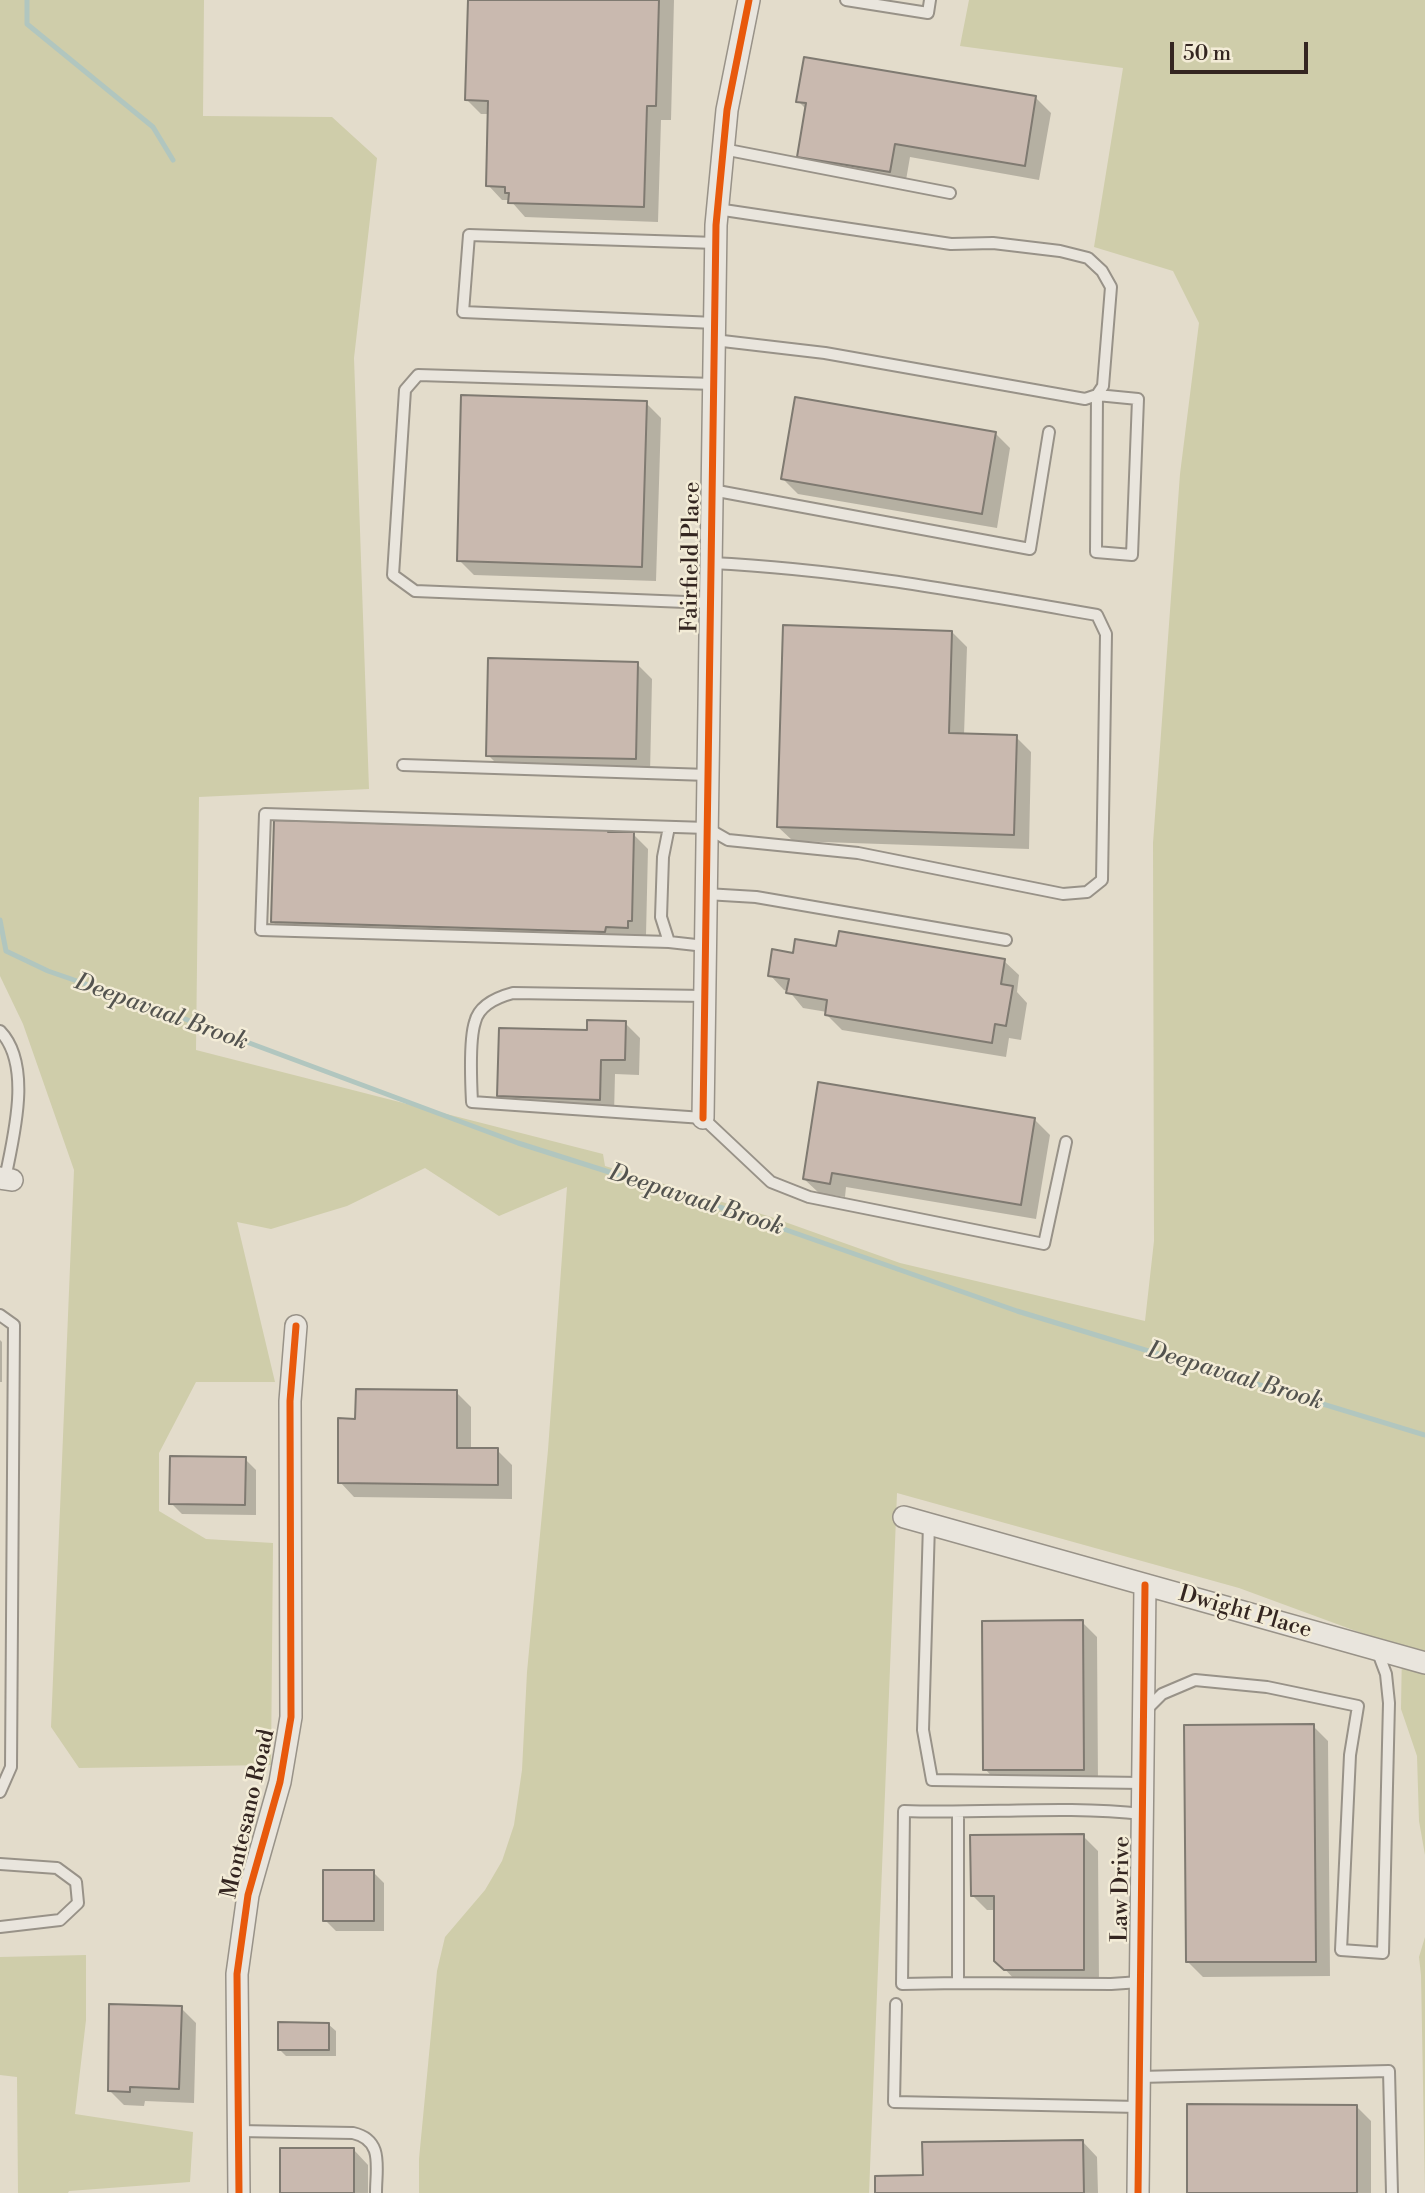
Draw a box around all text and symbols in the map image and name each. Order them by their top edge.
scale bar [1173,28,1311,72]
text: 50 m [1183,41,1231,67]
street label: Fairfield Place [677,481,707,633]
water label: Deepavaal Brook [70,968,252,1058]
water label: Deepavaal Brook [605,1159,787,1243]
water label: Deepavaal Brook [1144,1337,1326,1417]
street label: Dwight Place [1175,1581,1315,1645]
street label: Montesano Road [216,1727,282,1901]
street label: Law Drive [1107,1836,1137,1942]

